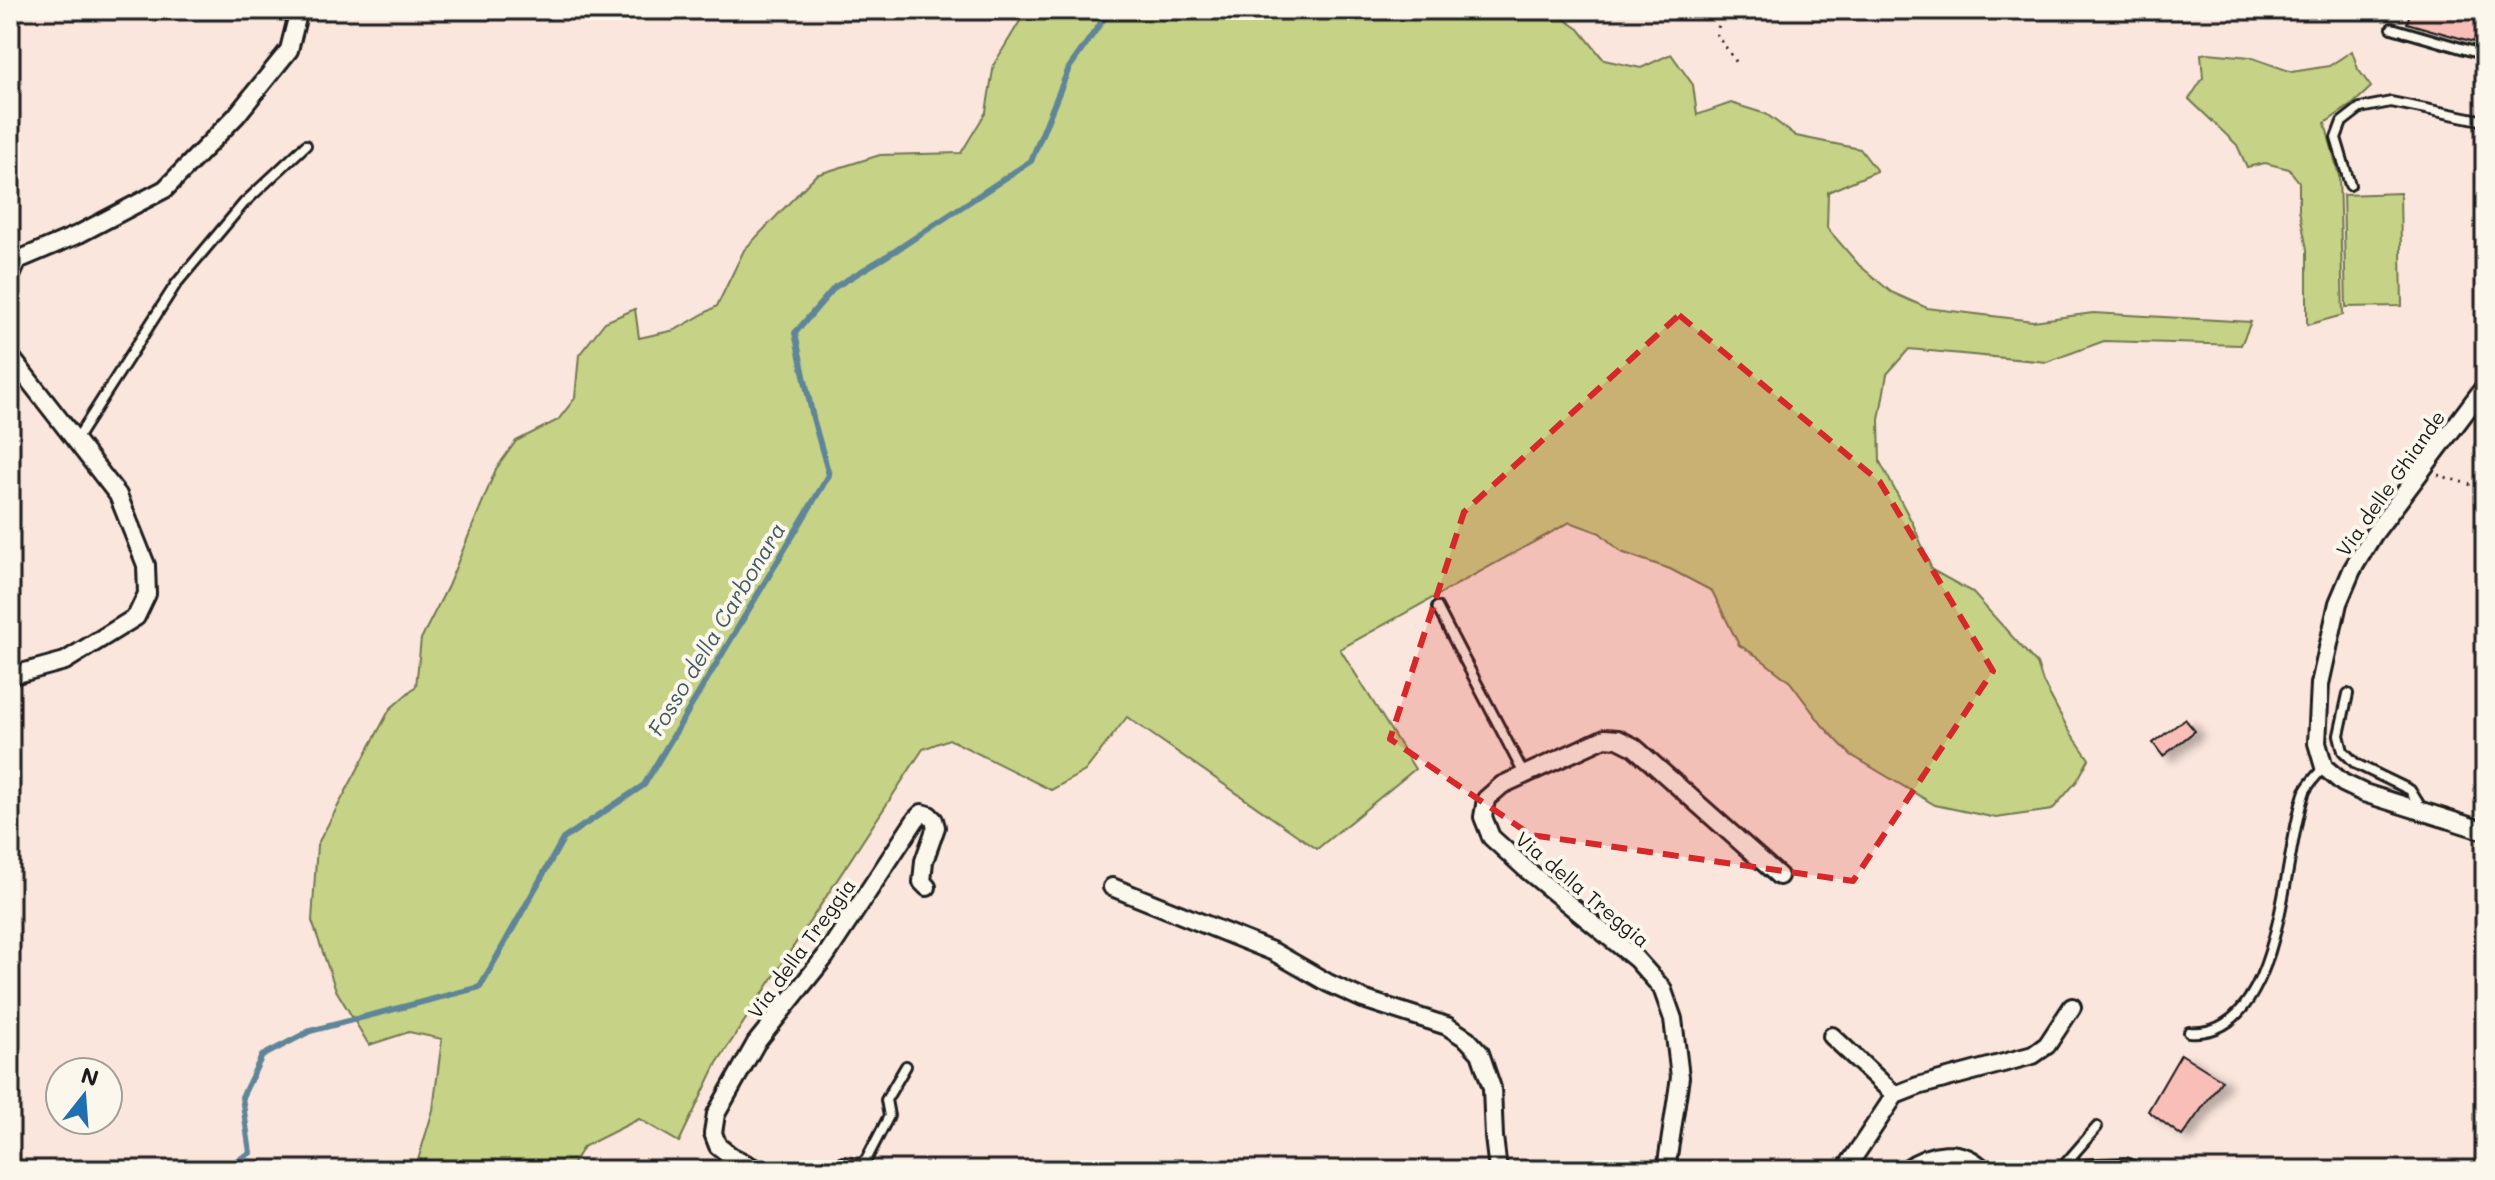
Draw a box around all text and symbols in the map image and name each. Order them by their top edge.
street label: Via delle Ghiande [2330,405,2450,561]
water label: Fosso della Carbonara [641,517,791,741]
street label: Via della Treggia [1511,825,1655,953]
street label: Via della Treggia [741,873,861,1023]
north arrow [44,1056,124,1136]
text: N [78,1060,102,1093]

